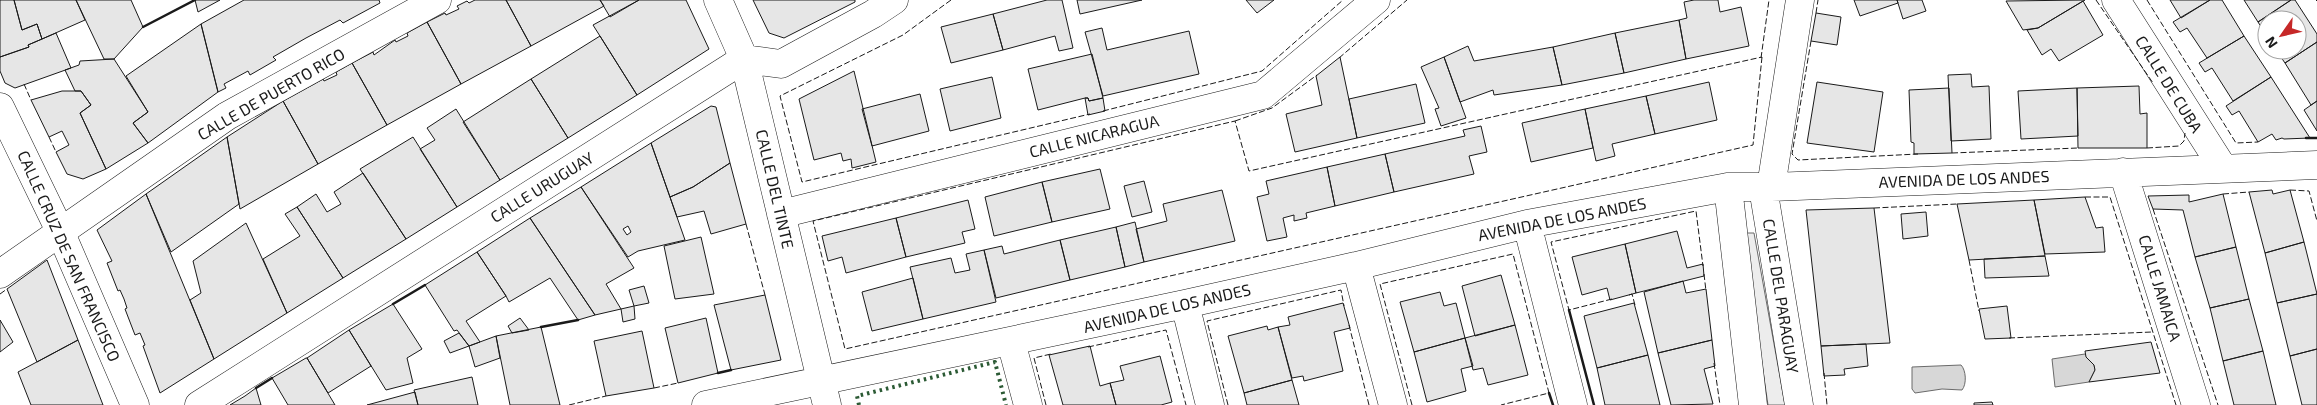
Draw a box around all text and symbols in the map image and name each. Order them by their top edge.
north arrow [2257,10,2307,60]
street label: CALLE DE CUBA [2132,32,2207,136]
text: N [2261,34,2281,51]
street label: CALLE DE PUERTO RICO [194,44,348,144]
street label: CALLE NICARAGUA [1027,110,1161,161]
street label: CALLE DEL TINTE [753,127,798,250]
street label: CALLE CRUZ DE SAN FRANCISCO [14,147,125,364]
street label: CALLE URUGUAY [487,147,597,226]
street label: AVENIDA DE LOS ANDES [1878,166,2050,191]
street label: AVENIDA DE LOS ANDES [1476,193,1648,244]
street label: CALLE DEL PARAGUAY [1760,217,1803,375]
street label: CALLE JAMAICA [2135,232,2186,343]
street label: AVENIDA DE LOS ANDES [1081,279,1252,336]

